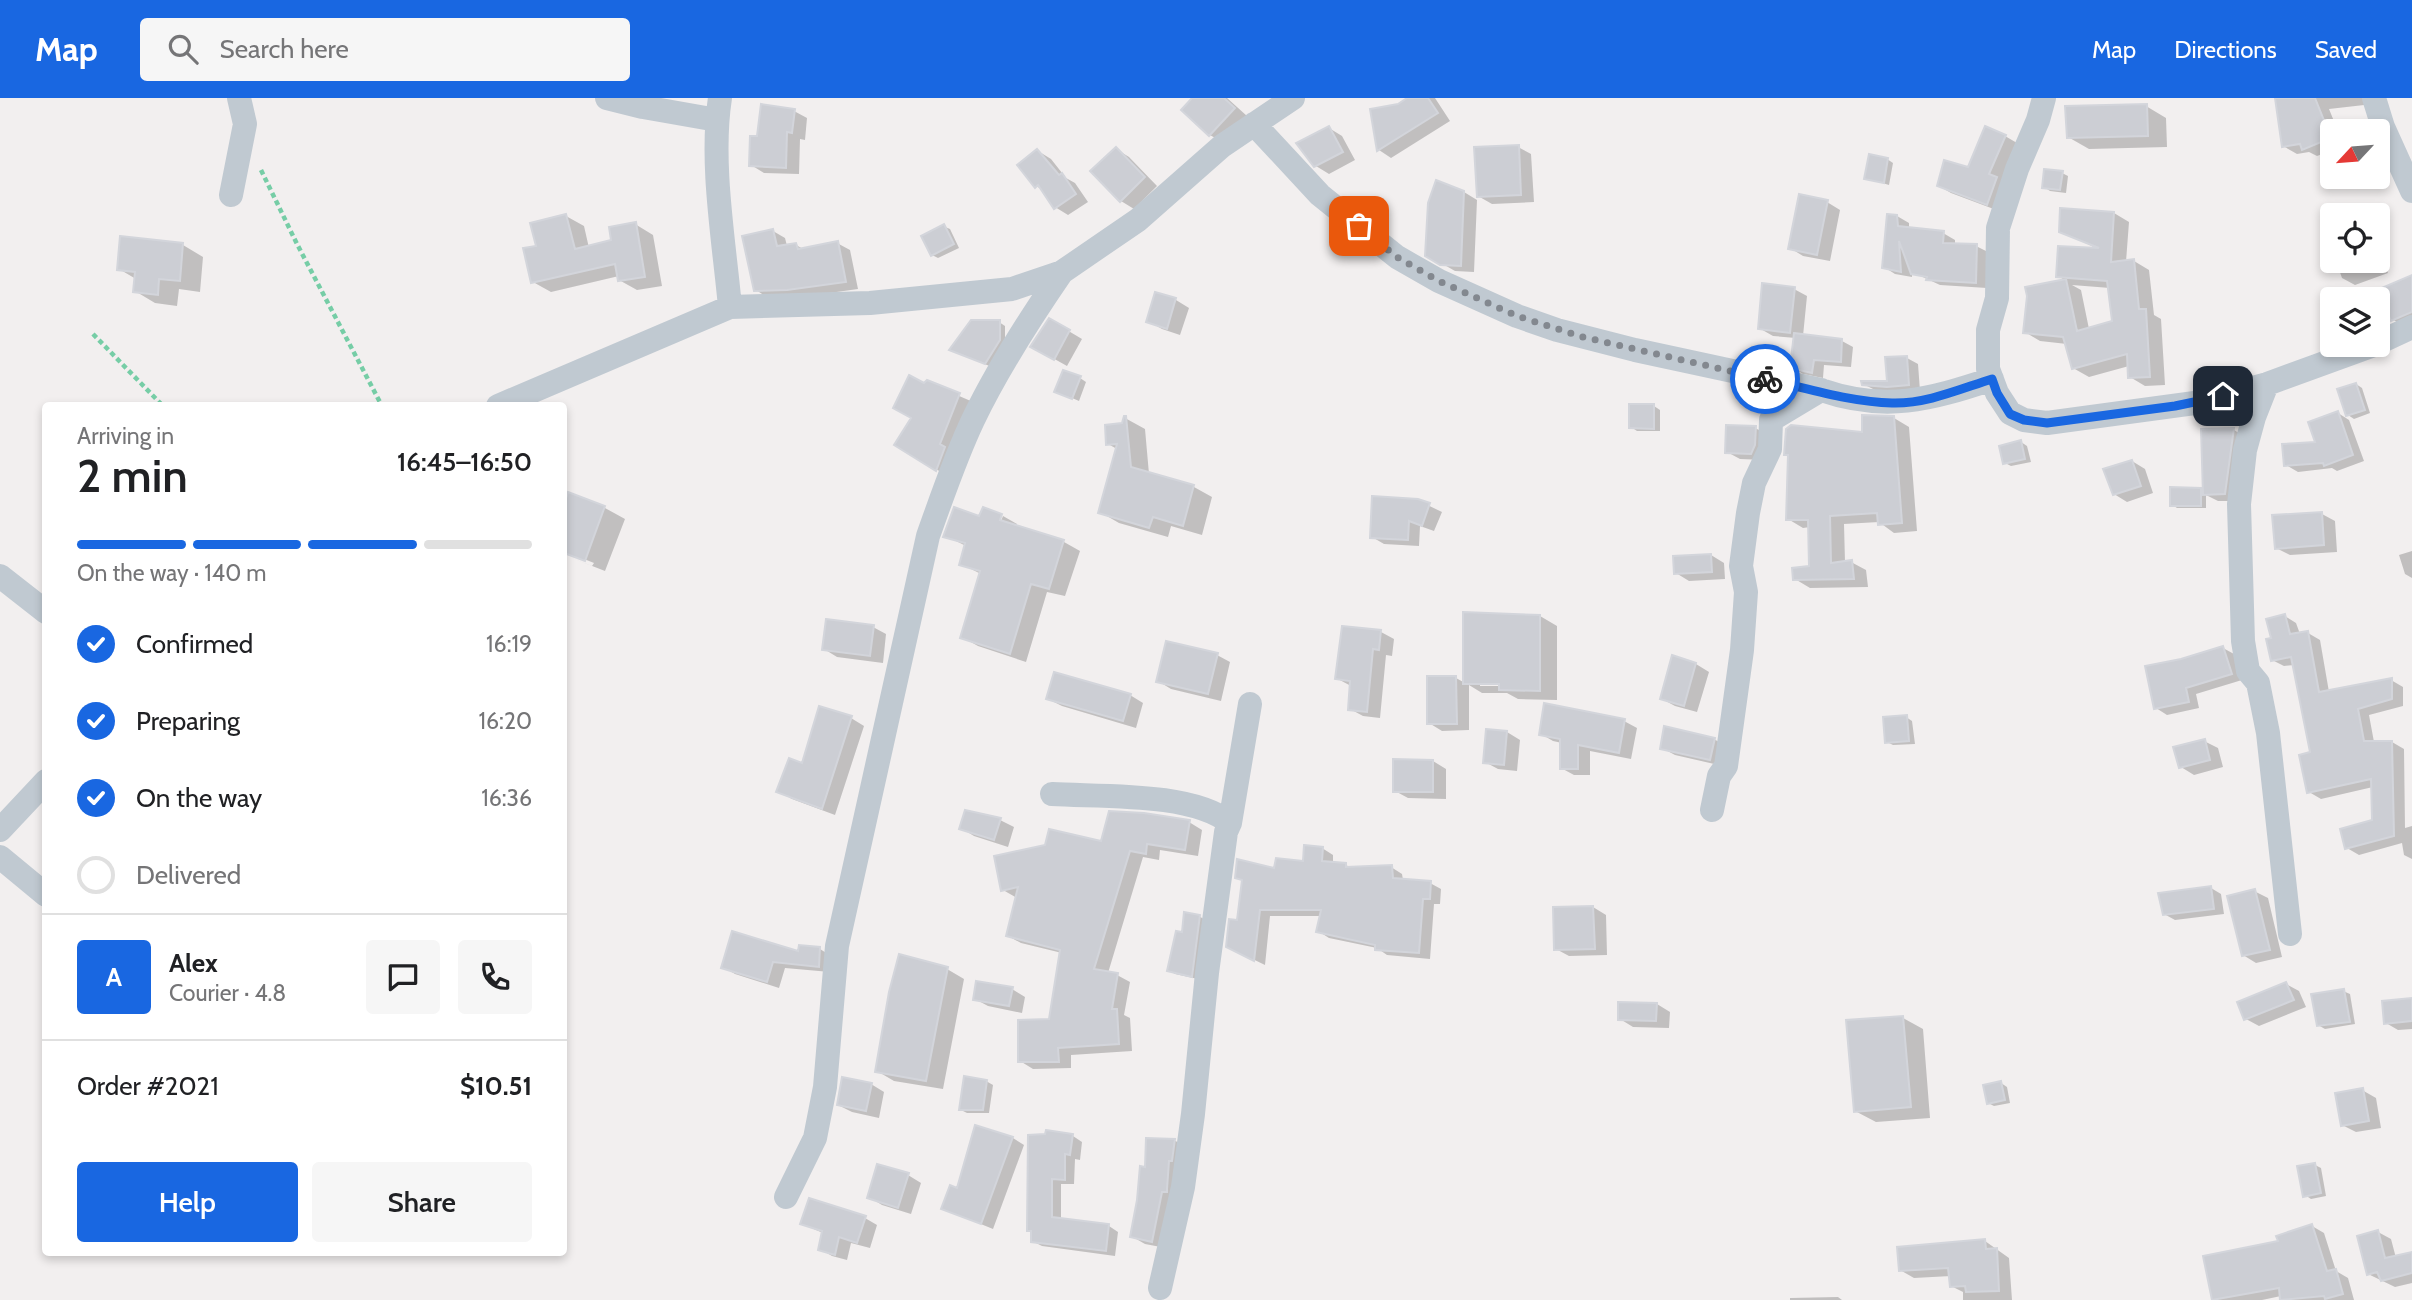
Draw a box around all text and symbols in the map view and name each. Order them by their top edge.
search box [140,18,630,81]
text: Map [35,29,98,69]
icon: search [164,30,202,68]
text: Search here [220,33,349,65]
text: Map [2092,35,2136,64]
text: Directions [2174,35,2277,64]
text: Saved [2315,35,2377,64]
north arrow [2320,119,2390,189]
map controls [2320,119,2390,357]
pin [1329,196,1389,256]
button: locate [2320,203,2390,273]
icon: bag [1340,207,1378,245]
button: layers [2320,287,2390,357]
courier [1730,344,1800,414]
icon: bike [1746,360,1784,398]
pin [2193,366,2253,426]
icon: home [2204,377,2242,415]
text: Arriving in [77,422,174,450]
text: 16:45–16:50 [397,446,532,478]
text: 2 min [77,448,188,504]
text: On the way · 140 m [77,559,267,587]
icon: check [77,625,115,663]
text: Confirmed [136,628,253,660]
text: 16:19 [486,630,532,658]
icon: check [77,702,115,740]
text: Preparing [136,705,240,737]
text: 16:20 [479,707,532,735]
icon: check [77,779,115,817]
text: On the way [136,782,262,814]
text: 16:36 [481,784,532,812]
text: Delivered [136,859,241,891]
button: chat [366,940,440,1014]
button: phone [458,940,532,1014]
text: Alex [169,947,218,979]
text: A [106,961,122,993]
text: Courier · 4.8 [169,979,286,1007]
text: Order #2021 [77,1070,219,1102]
text: $10.51 [460,1070,532,1102]
button: Help [77,1162,298,1242]
button: Share [312,1162,532,1242]

